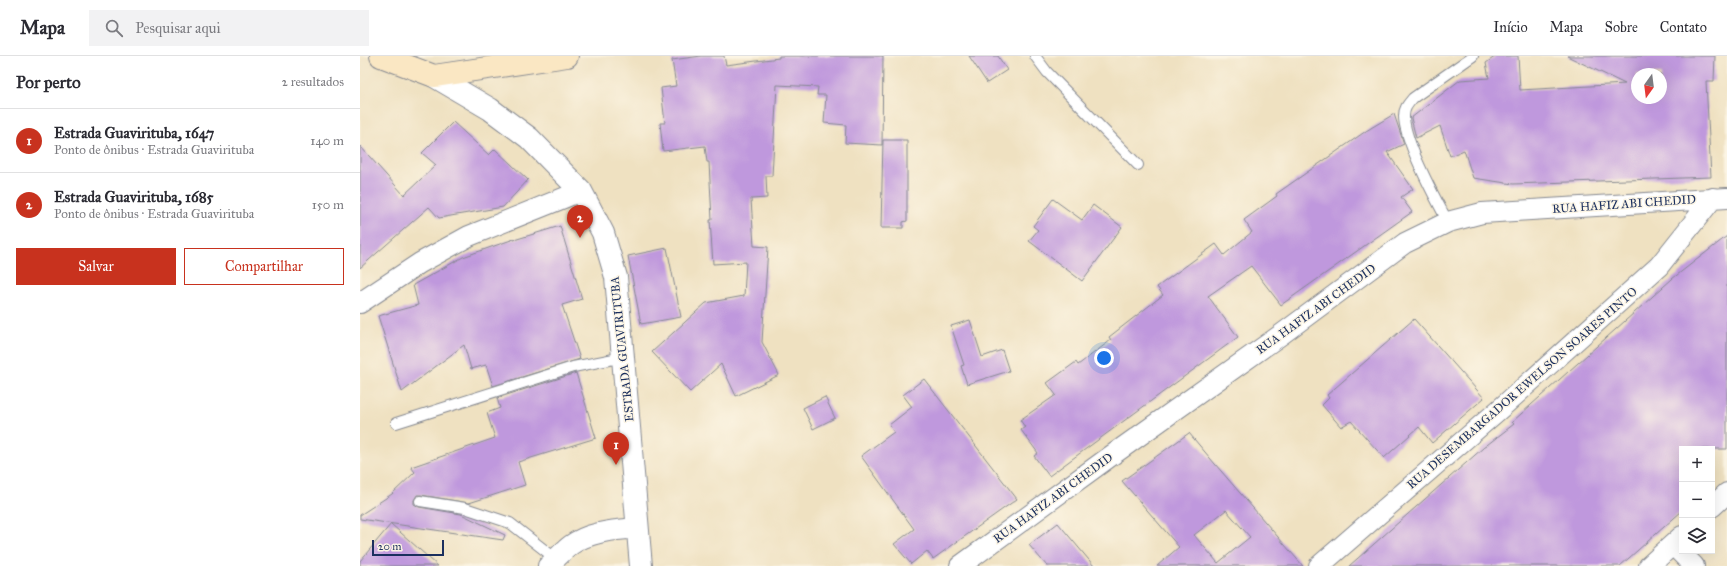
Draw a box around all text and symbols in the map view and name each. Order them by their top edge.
search box [89,10,369,46]
text: Mapa [20,16,65,39]
icon: search [103,17,125,39]
text: Pesquisar aqui [135,19,221,37]
text: Início [1493,19,1528,36]
text: Mapa [1550,19,1583,36]
text: Sobre [1605,19,1638,36]
text: Contato [1660,19,1707,36]
north arrow [1631,68,1667,104]
text: Por perto [16,72,81,93]
text: 2 resultados [281,74,344,90]
text: Estrada Guavirituba, 1647 [54,124,214,142]
text: 1 [26,133,32,149]
text: 140 m [310,133,344,149]
text: Ponto de ônibus · Estrada Guavirituba [54,142,254,158]
text: Estrada Guavirituba, 1685 [54,188,214,206]
street label: RUA HAFIZ ABI CHEDID [1552,192,1696,216]
text: 2 [26,197,32,213]
text: 150 m [312,197,344,213]
pin: 2 [567,205,593,238]
text: Ponto de ônibus · Estrada Guavirituba [54,206,254,222]
button: Salvar [16,248,176,285]
button: Compartilhar [184,248,344,285]
street label: RUA HAFIZ ABI CHEDID [1254,261,1378,357]
street label: ESTRADA GUAVIRITUBA [607,276,637,422]
street label: RUA DESEMBARGADOR EWELSON SOARES PINTO [1404,284,1640,492]
your location [1094,348,1114,368]
pin: 1 [603,432,629,465]
map controls [1679,446,1715,554]
button: + [1679,446,1715,482]
street label: RUA HAFIZ ABI CHEDID [991,450,1115,546]
button: − [1679,482,1715,518]
button: layers [1679,518,1715,554]
scale bar [372,538,444,557]
text: 20 m [378,540,401,553]

